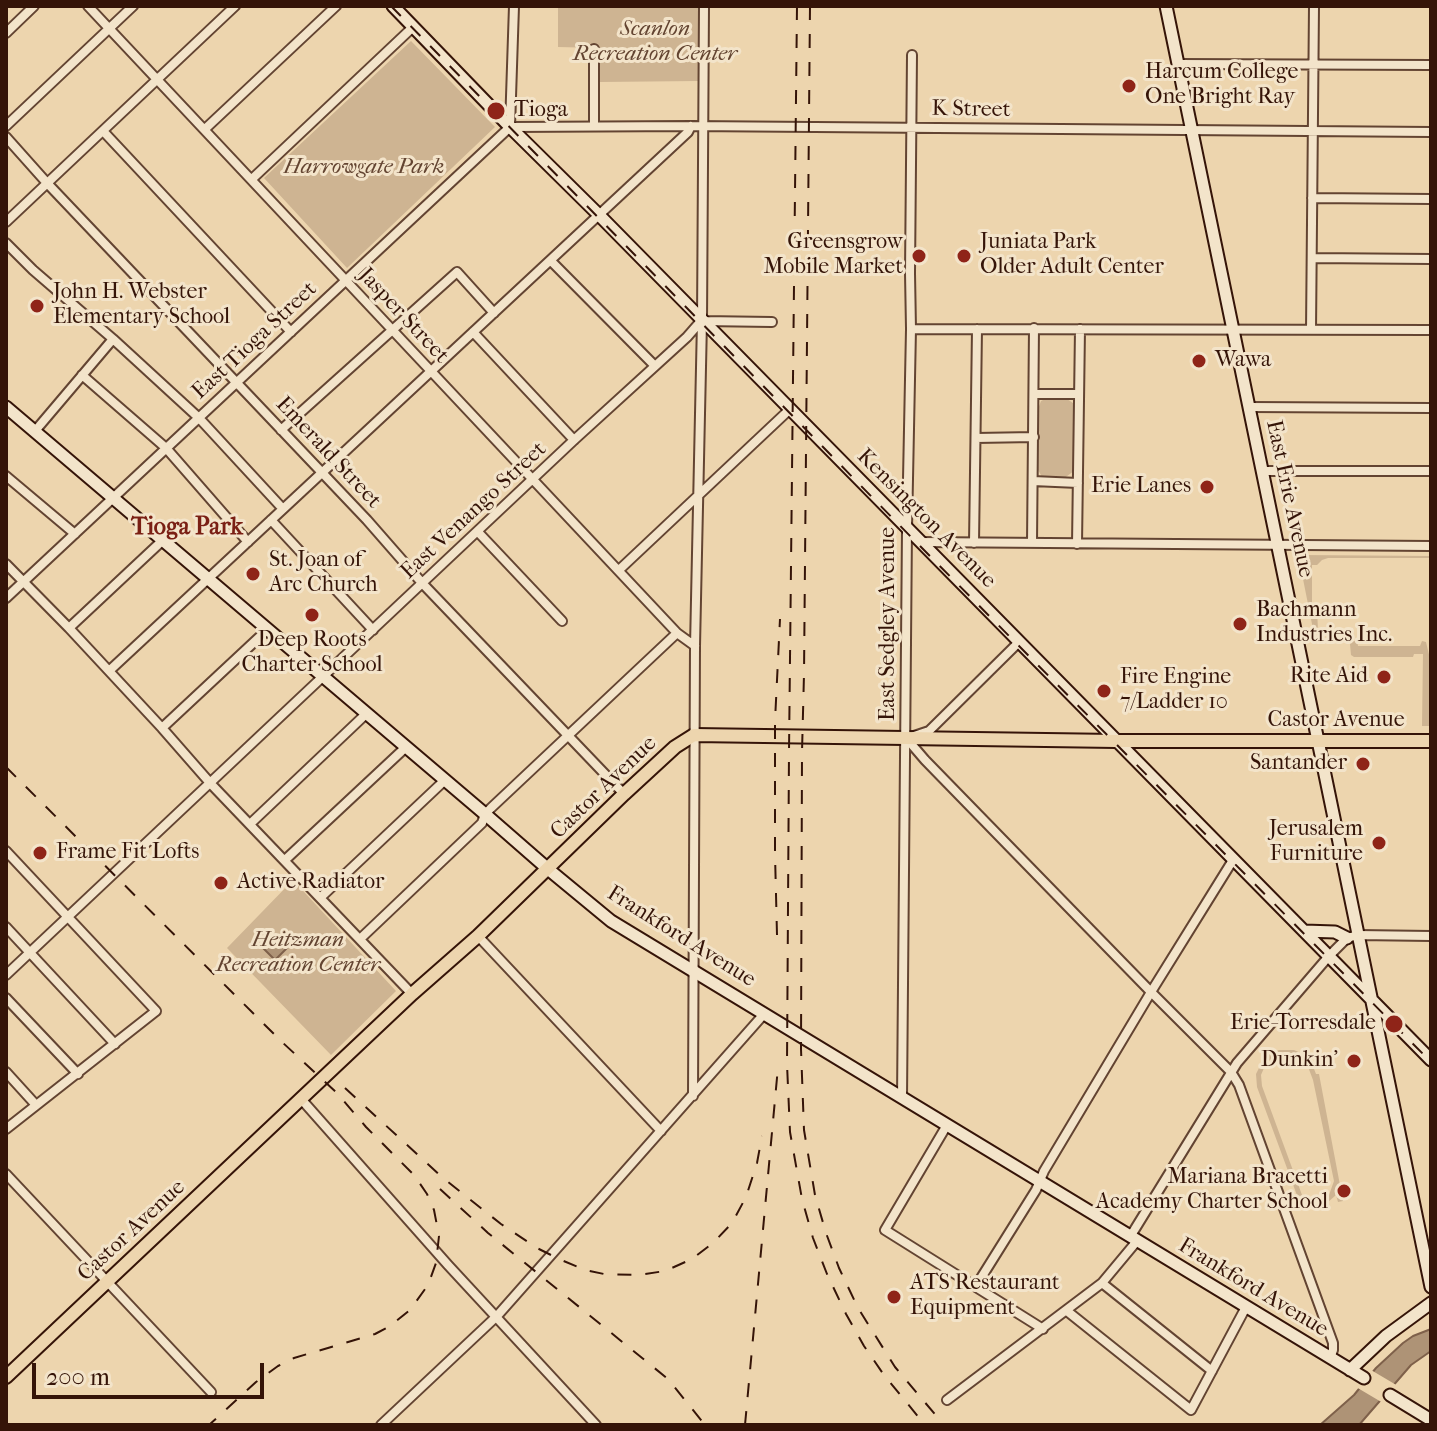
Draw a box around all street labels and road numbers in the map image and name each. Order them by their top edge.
street label: K Street [931,96,1011,124]
street label: Jasper Street [352,263,454,369]
street label: East Tioga Street [187,276,323,406]
street label: Emerald Street [270,392,386,514]
street label: East Erie Avenue [1259,418,1319,580]
street label: East Venango Street [396,437,552,585]
street label: Kensington Avenue [851,444,1001,594]
street label: East Sedgley Avenue [876,527,902,721]
street label: Castor Avenue [1267,708,1405,734]
street label: Castor Avenue [546,731,662,845]
street label: Frankford Avenue [602,881,760,993]
street label: Castor Avenue [73,1175,191,1287]
street label: Frankford Avenue [1173,1233,1333,1343]

